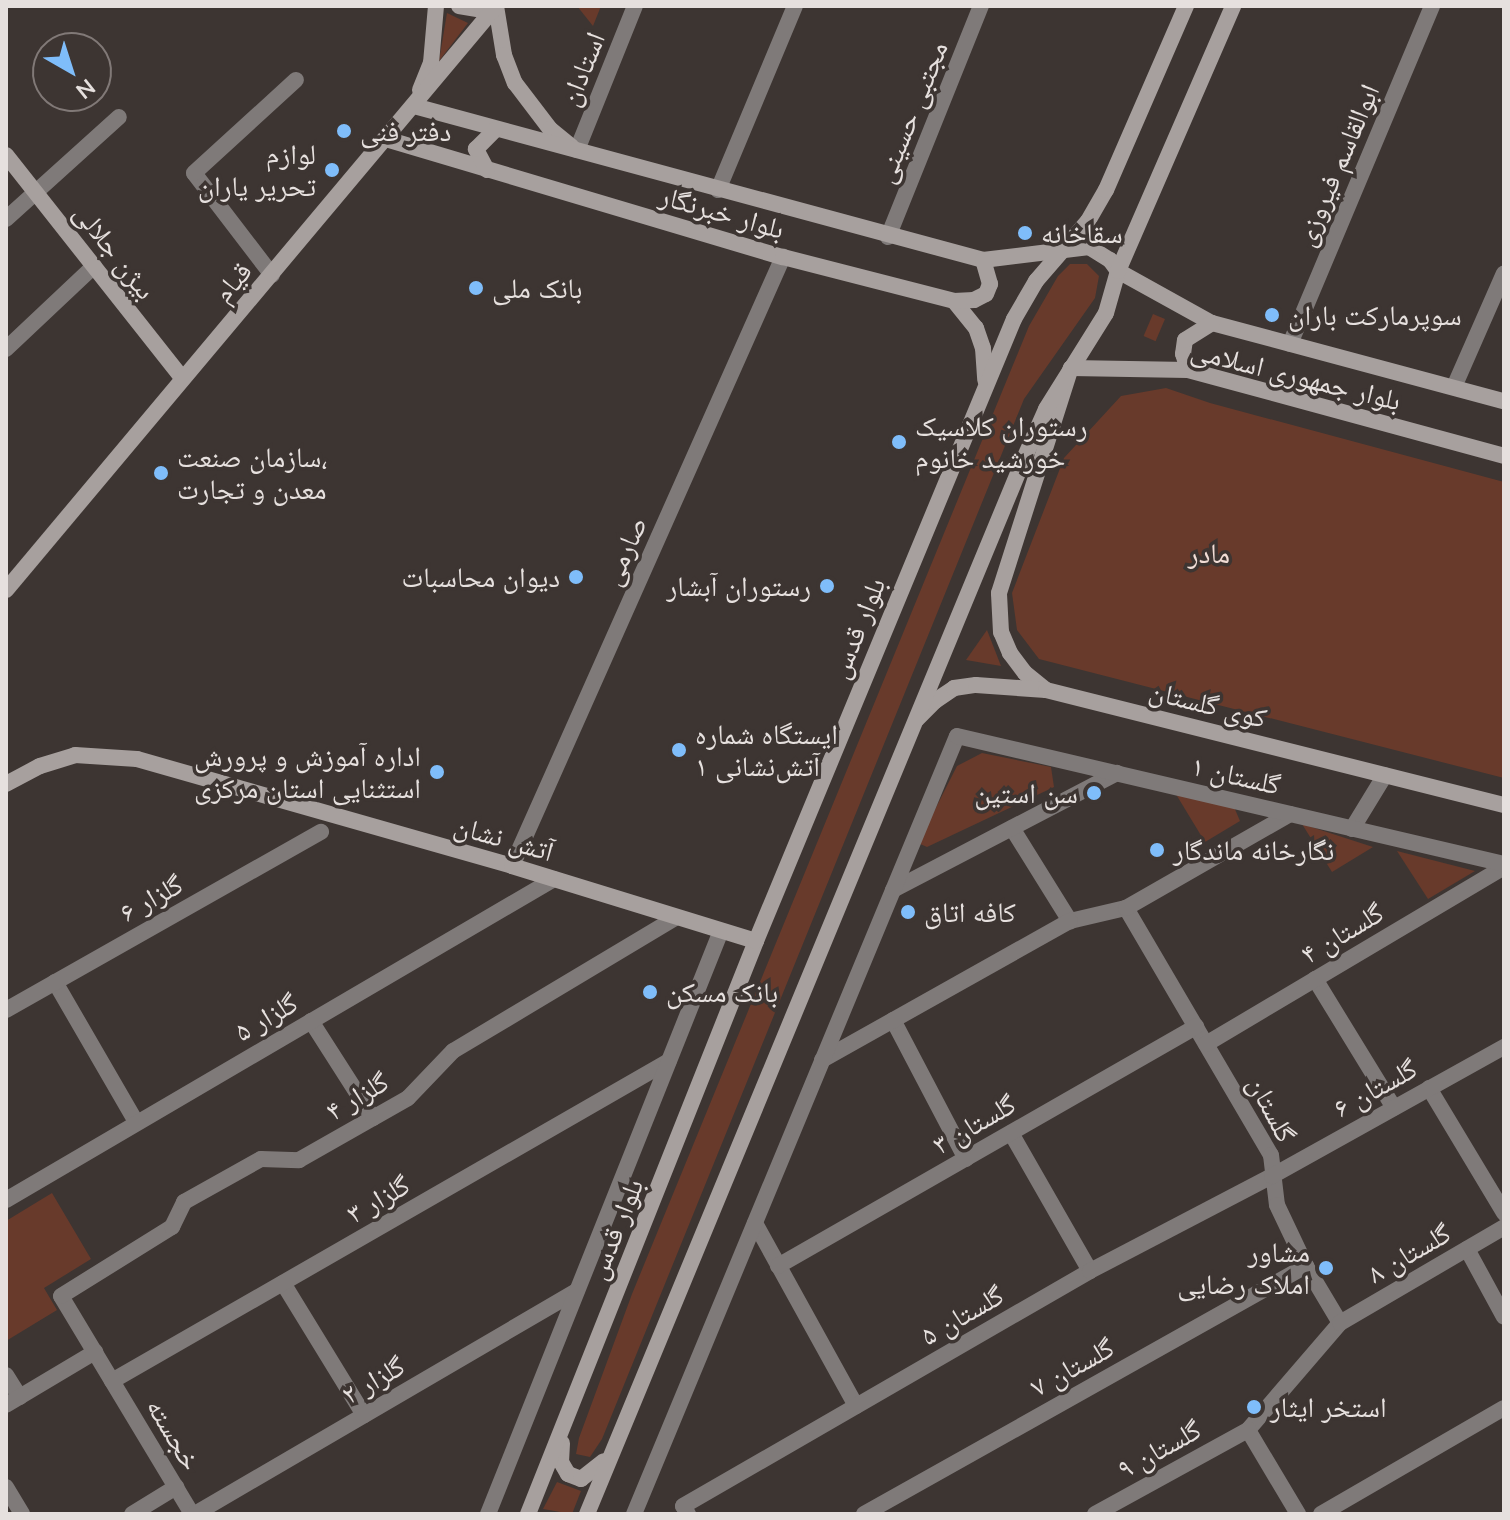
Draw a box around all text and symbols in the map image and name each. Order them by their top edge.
street label: استادان [552,27,612,111]
north arrow [32,32,112,112]
street label: مجتبی حسینی [867,36,955,188]
text: N [71,73,101,105]
street label: ابوالقاسم فیروزی [1288,79,1386,251]
place label: دفتر فنی [360,114,451,148]
marker: دفتر فنی [335,122,353,140]
place label: لوازم تحریر یاران [198,137,316,203]
marker: لوازم تحریر یاران [323,161,341,179]
street label: بلوار خبرنگار [656,178,788,246]
street label: بیژن جلالی [67,196,163,306]
place label: سقاخانه [1041,216,1123,250]
marker: سقاخانه [1016,224,1034,242]
street label: قیام [205,255,259,309]
place label: بانک ملی [492,271,582,305]
marker: بانک ملی [467,279,485,297]
place label: سوپرمارکت باران [1288,298,1462,332]
marker: سوپرمارکت باران [1263,306,1281,324]
street label: بلوار جمهوری اسلامی [1188,333,1404,417]
place label: رستوران کلاسیک خورشید خانوم [915,409,1088,475]
marker: رستوران کلاسیک خورشید خانوم [890,433,908,451]
place label: سازمان صنعت، معدن و تجارت [177,440,327,506]
marker: سازمان صنعت، معدن و تجارت [152,464,170,482]
street label: صارمی [594,511,654,591]
park label: مادر [1188,536,1230,570]
place label: دیوان محاسبات [402,560,560,594]
marker: دیوان محاسبات [567,568,585,586]
place label: رستوران آبشار [667,569,811,603]
street label: بلوار قدس [822,573,892,683]
marker: رستوران آبشار [818,577,836,595]
street label: کوی گلستان [1146,673,1270,735]
place label: ایستگاه شماره ۱ آتش‌نشانی [695,717,838,783]
place label: اداره آموزش و پرورش استثنایی استان مرکزی [194,739,421,805]
marker: ایستگاه شماره ۱ آتش‌نشانی [670,741,688,759]
street label: گلستان ۱ [1188,748,1284,802]
marker: اداره آموزش و پرورش استثنایی استان مرکزی [428,763,446,781]
place label: سن استین [974,776,1078,810]
marker: سن استین [1085,784,1103,802]
street label: آتش نشان [450,808,558,868]
place label: نگارخانه ماندگار [1173,833,1334,867]
marker: نگارخانه ماندگار [1148,841,1166,859]
street label: گلزار ۶ [113,867,189,929]
place label: کافه اتاق [924,895,1016,929]
street label: گلستان ۴ [1295,895,1389,971]
marker: کافه اتاق [899,903,917,921]
place label: بانک مسکن [666,975,778,1009]
marker: بانک مسکن [641,983,659,1001]
street label: گلزار ۵ [229,986,303,1048]
street label: گلستان ۶ [1327,1051,1423,1125]
street label: گلزار ۴ [320,1064,394,1128]
street label: گلستان [1241,1070,1303,1148]
street label: گلستان ۳ [926,1087,1022,1161]
street label: گلزار ۳ [341,1168,415,1230]
street label: بلوار قدس [580,1174,650,1284]
street label: گلستان ۸ [1361,1216,1457,1290]
place label: مشاور املاک رضایی [1177,1235,1310,1301]
marker: مشاور املاک رضایی [1317,1259,1335,1277]
street label: گلستان ۵ [914,1278,1010,1352]
street label: گلستان ۷ [1024,1330,1120,1404]
street label: گلزار ۲ [336,1349,410,1411]
place label: استخر ایثار [1270,1390,1387,1424]
street label: خجسته [140,1392,208,1476]
marker: استخر ایثار [1245,1398,1263,1416]
street label: گلستان ۹ [1111,1412,1207,1486]

